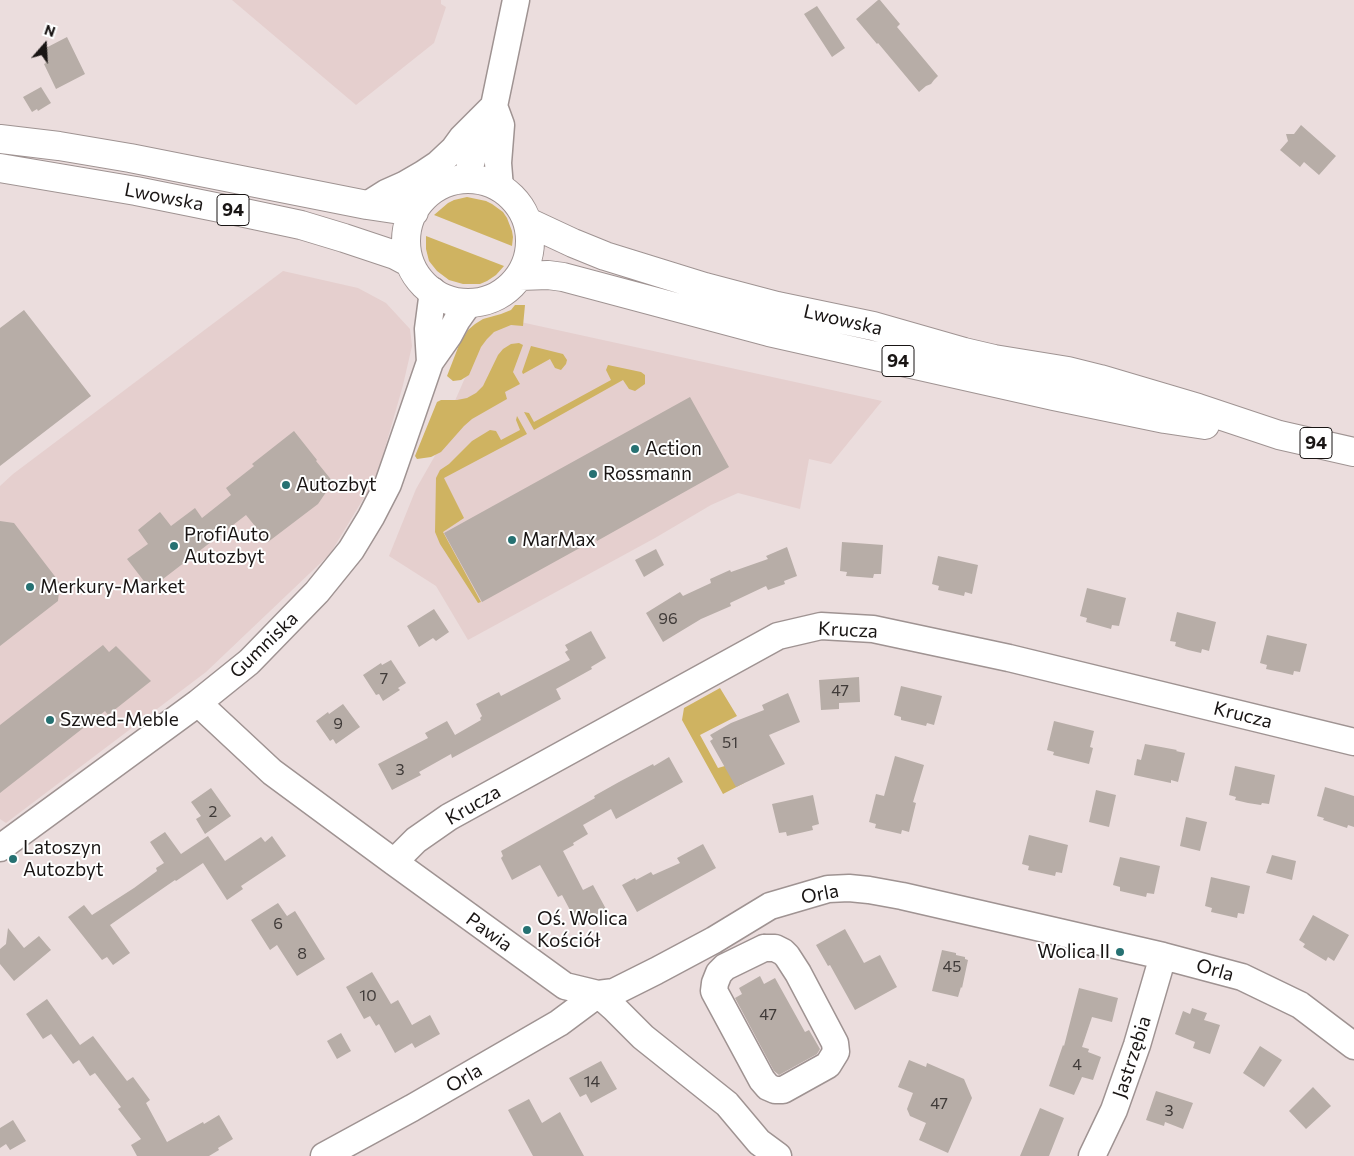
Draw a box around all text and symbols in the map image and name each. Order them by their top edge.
north arrow [20,20,70,70]
text: N [42,21,58,40]
street label: Lwowska [122,178,206,216]
road number: 94 [217,194,249,226]
street label: Lwowska [801,300,885,340]
road number: 94 [882,346,914,376]
road number: 94 [1300,428,1332,458]
place label: Action [645,438,702,460]
marker: Action [629,443,641,455]
place label: Rossmann [603,463,692,485]
marker: Rossmann [587,468,599,480]
place label: Autozbyt [296,474,377,496]
marker: Autozbyt [280,479,292,491]
place label: ProfiAuto Autozbyt [184,524,269,568]
place label: MarMax [522,529,596,551]
marker: MarMax [506,534,518,546]
marker: ProfiAuto Autozbyt [168,540,180,552]
place label: Merkury-Market [40,576,185,598]
marker: Merkury-Market [24,581,36,593]
street label: Gumniska [225,607,303,683]
house number: 96 [658,609,678,629]
street label: Krucza [818,617,878,643]
house number: 7 [380,669,388,689]
house number: 47 [831,681,849,701]
street label: Krucza [1211,697,1275,733]
place label: Szwed-Meble [60,709,179,731]
marker: Szwed-Meble [44,714,56,726]
house number: 9 [333,714,343,734]
house number: 51 [722,733,738,753]
house number: 3 [395,760,405,780]
street label: Krucza [441,780,505,830]
house number: 2 [209,802,217,822]
place label: Latoszyn Autozbyt [23,837,104,881]
marker: Latoszyn Autozbyt [7,853,19,865]
street label: Orla [799,879,841,909]
street label: Pawia [461,908,517,956]
place label: Oś. Wolica Kościół [537,908,628,952]
house number: 6 [273,914,283,934]
marker: Oś. Wolica Kościół [521,924,533,936]
place label: Wolica II [1037,941,1110,963]
house number: 8 [297,944,307,964]
marker: Wolica II [1114,946,1126,958]
street label: Orla [1194,954,1236,986]
house number: 45 [943,957,961,977]
house number: 10 [359,986,377,1006]
house number: 47 [759,1005,777,1025]
street label: Jastrzębia [1108,1013,1156,1101]
house number: 4 [1072,1055,1082,1075]
street label: Orla [442,1059,486,1097]
house number: 14 [584,1072,600,1092]
house number: 47 [930,1094,948,1114]
house number: 3 [1164,1101,1174,1121]

